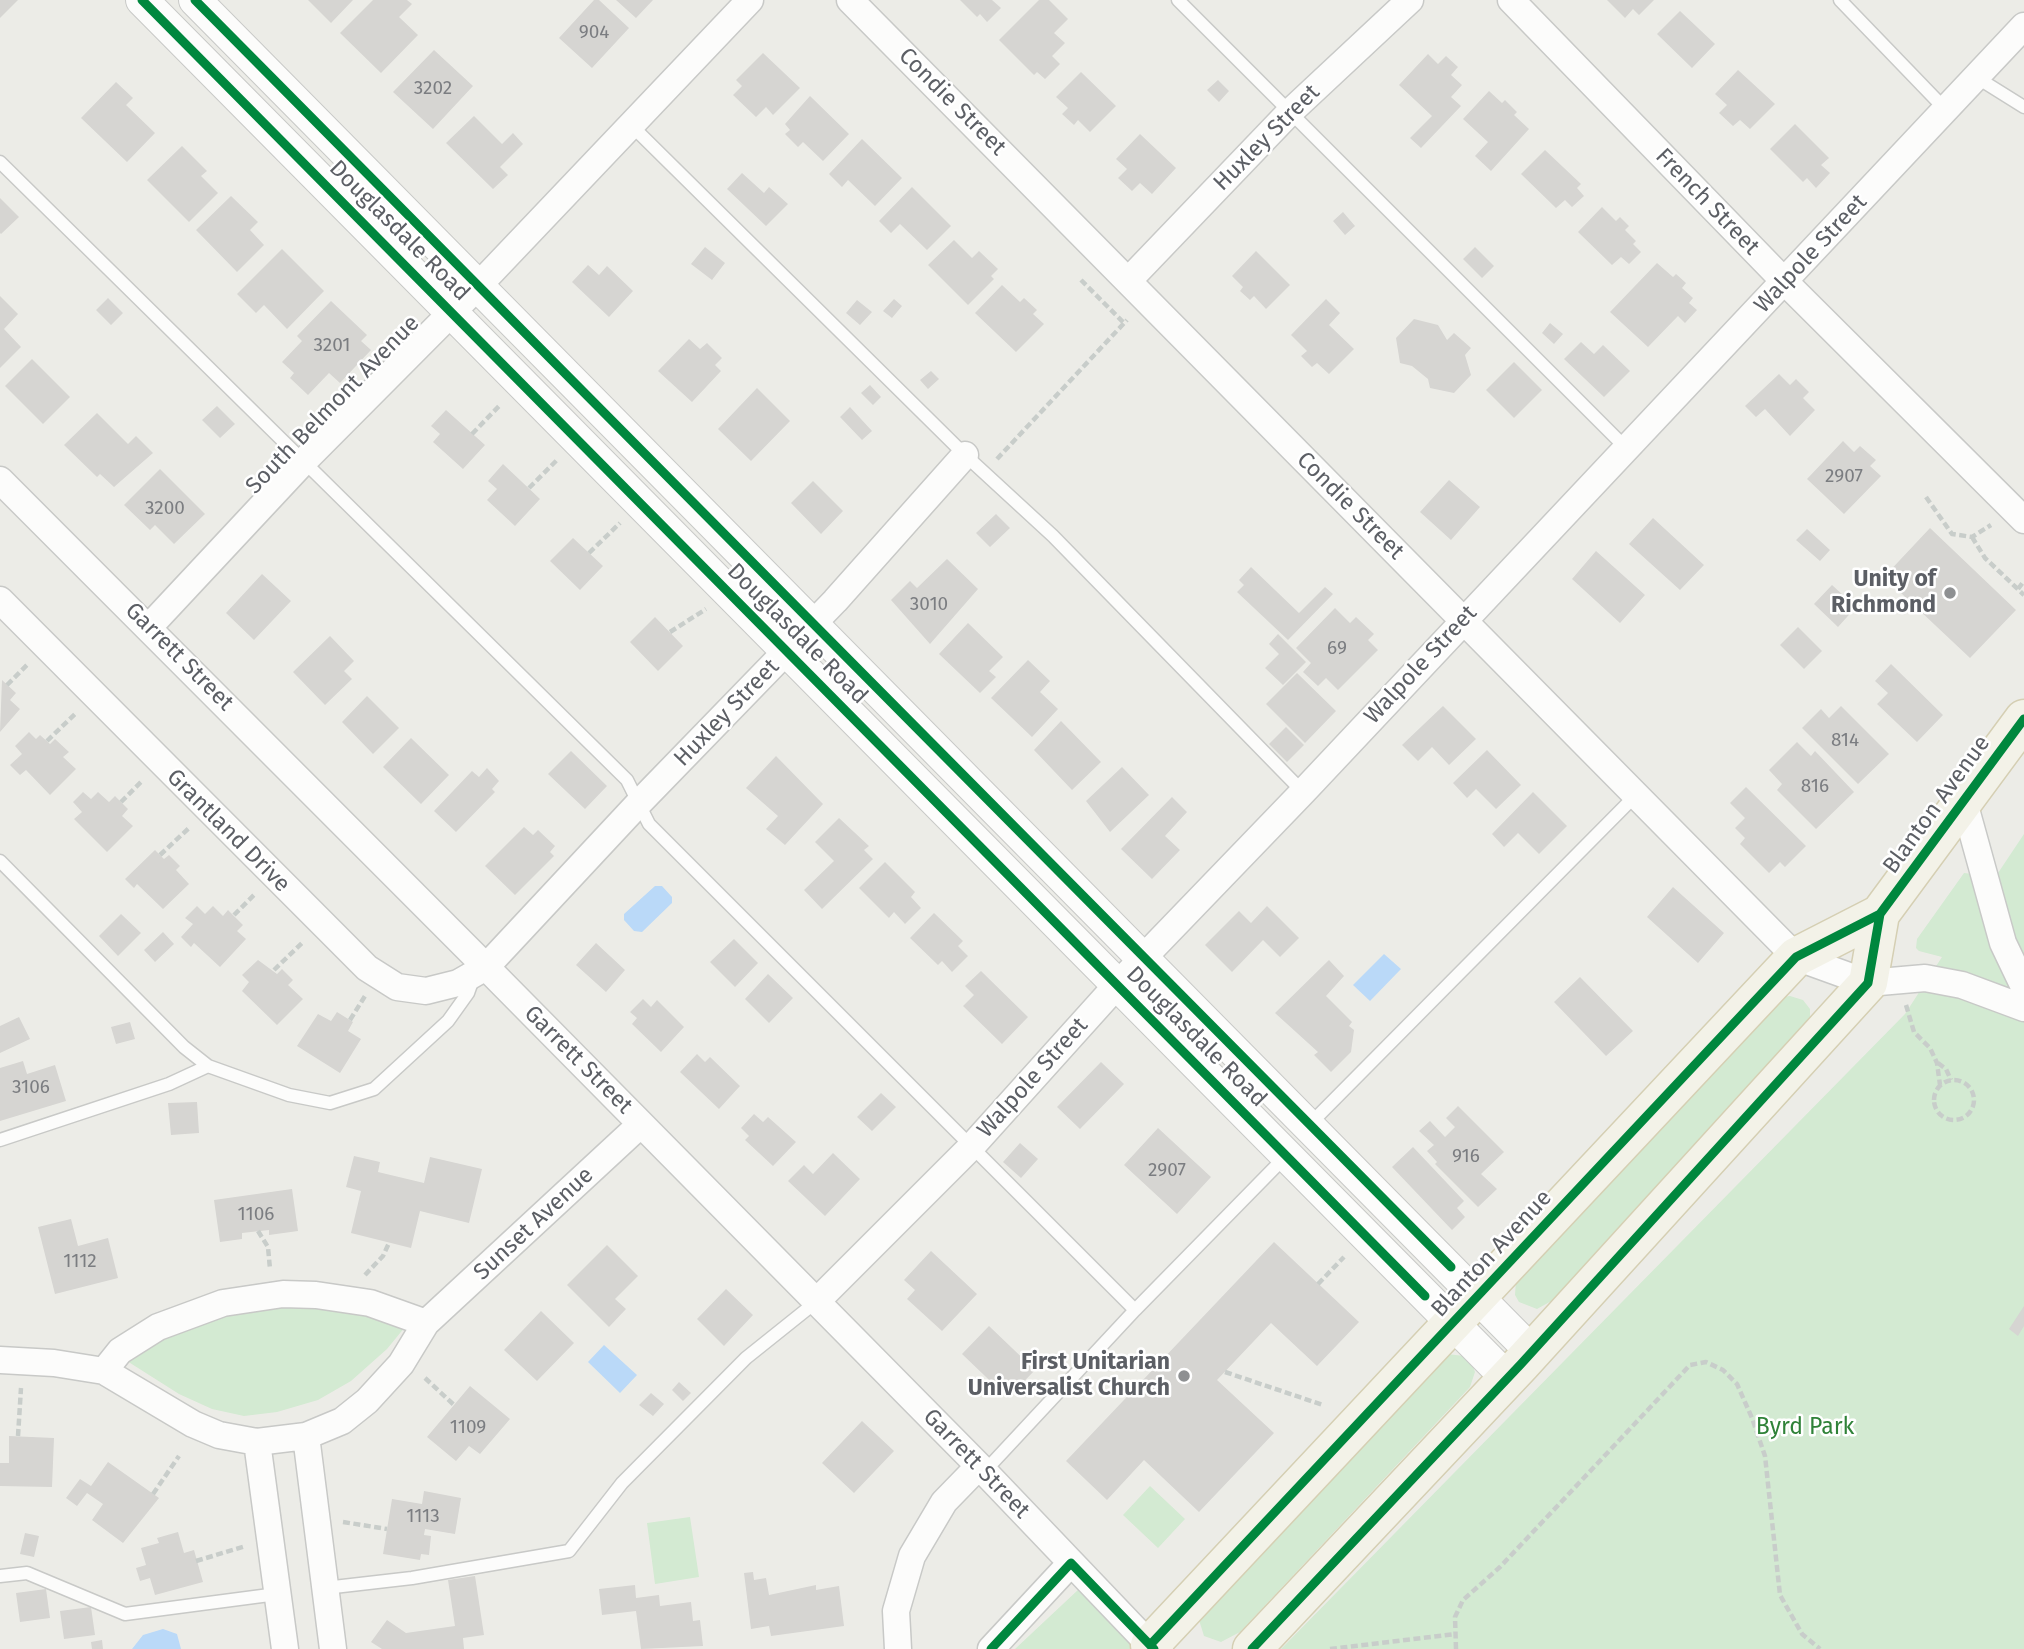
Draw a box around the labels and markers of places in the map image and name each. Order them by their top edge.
place label: Unity of Richmond [1831,566,1936,620]
marker: Unity of Richmond [1942,585,1958,601]
place label: First Unitarian Universalist Church [968,1349,1170,1403]
marker: First Unitarian Universalist Church [1176,1368,1192,1384]

